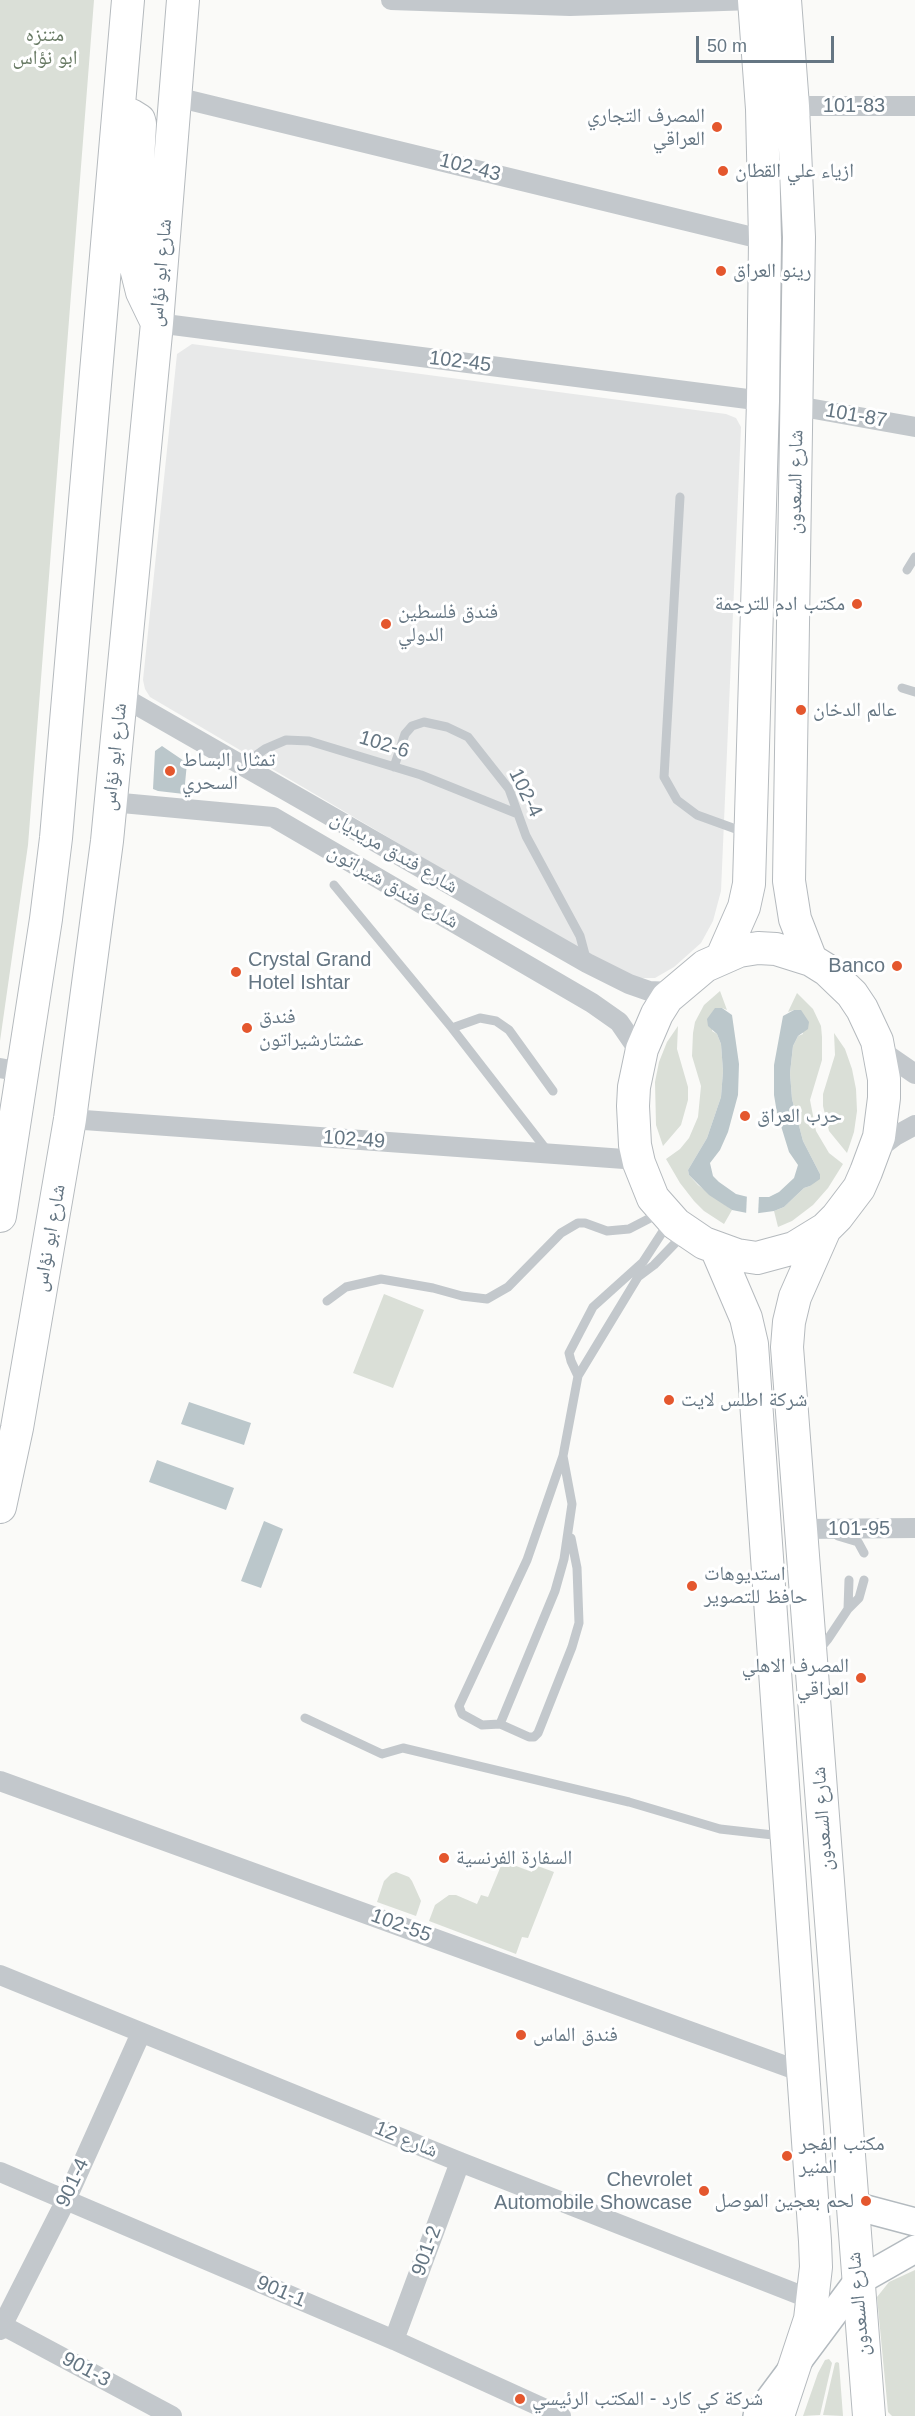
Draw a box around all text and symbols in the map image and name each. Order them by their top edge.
park label: متنزه ابو نؤاس [12,23,78,70]
scale bar [699,24,837,62]
text: 50 m [707,36,747,56]
street label: 101-83 [823,94,885,118]
place label: المصرف التجاري العراقي [587,104,705,151]
marker: المصرف التجاري العراقي [710,120,724,134]
street label: 102-43 [437,149,503,187]
place label: ازياء علي القطان [735,159,854,183]
marker: ازياء علي القطان [716,164,730,178]
street label: شارع ابو نؤاس [144,218,178,328]
place label: رينو العراق [733,259,811,283]
marker: رينو العراق [714,264,728,278]
street label: 102-45 [428,346,492,378]
street label: 101-87 [823,399,889,433]
street label: شارع السعدون [783,429,809,535]
place label: مكتب ادم للترجمة [715,592,845,616]
marker: مكتب ادم للترجمة [850,597,864,611]
place label: فندق فلسطين الدولي [398,600,498,647]
marker: فندق فلسطين الدولي [379,617,393,631]
place label: عالم الدخان [813,698,896,722]
street label: شارع ابو نؤاس [97,702,133,812]
marker: عالم الدخان [794,703,808,717]
street label: 102-6 [356,726,412,764]
place label: تمثال البساط السحري [182,748,275,795]
marker: تمثال البساط السحري [163,764,177,778]
street label: 102-4 [503,765,547,821]
street label: شارع فندق مريديان [326,807,462,899]
street label: شارع فندق شيراتون [323,840,463,934]
place label: Crystal Grand Hotel Ishtar [248,948,371,995]
place label: Banco [828,954,885,978]
marker: Banco [890,959,904,973]
marker: Crystal Grand Hotel Ishtar [229,965,243,979]
place label: فندق عشتارشيراتون [259,1005,363,1052]
marker: فندق عشتارشيراتون [240,1021,254,1035]
place label: حرب العراق [757,1104,842,1128]
marker: حرب العراق [738,1109,752,1123]
street label: 102-49 [322,1126,386,1154]
street label: شارع ابو نؤاس [29,1182,71,1294]
place label: شركة اطلس لايت [681,1388,807,1412]
marker: شركة اطلس لايت [662,1393,676,1407]
street label: 101-95 [828,1517,890,1541]
place label: استديوهات حافظ للتصوير [704,1562,807,1609]
marker: استديوهات حافظ للتصوير [685,1579,699,1593]
place label: المصرف الاهلي العراقي [742,1654,849,1701]
marker: المصرف الاهلي العراقي [854,1671,868,1685]
street label: شارع السعدون [807,1766,839,1872]
place label: السفارة الفرنسية [456,1846,572,1870]
marker: السفارة الفرنسية [437,1851,451,1865]
street label: 102-55 [368,1904,434,1948]
place label: فندق الماس [533,2023,618,2047]
marker: فندق الماس [514,2028,528,2042]
street label: شارع 12 [371,2117,441,2163]
place label: مكتب الفجر المنير [799,2132,885,2179]
marker: مكتب الفجر المنير [780,2149,794,2163]
street label: 901-4 [51,2155,95,2211]
place label: Chevrolet Automobile Showcase [494,2168,692,2215]
marker: Chevrolet Automobile Showcase [697,2184,711,2198]
place label: لحم بعجين الموصل [715,2189,854,2213]
marker: لحم بعجين الموصل [859,2194,873,2208]
street label: 901-2 [407,2223,447,2279]
street label: شارع السعدون [842,2251,876,2357]
street label: 901-1 [253,2271,309,2313]
street label: 901-3 [58,2347,114,2393]
place label: شركة كي كارد - المكتب الرئيسي [532,2387,763,2411]
marker: شركة كي كارد - المكتب الرئيسي [513,2392,527,2406]

